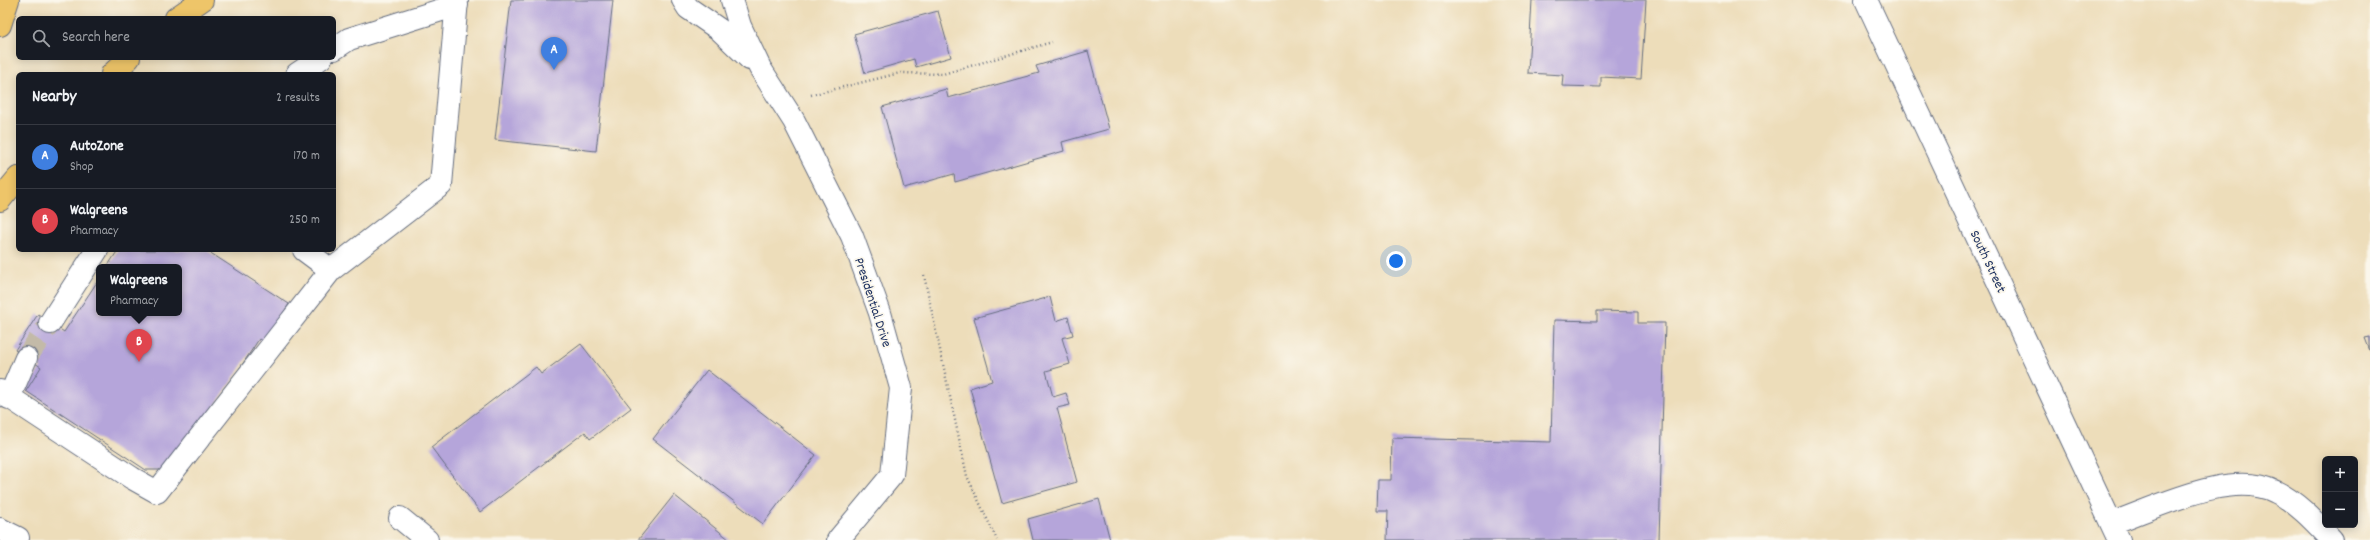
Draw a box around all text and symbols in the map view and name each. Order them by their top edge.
search box [16,16,336,60]
icon: search [30,27,52,49]
text: Search here [62,27,130,49]
pin: A [541,37,567,70]
text: Nearby [32,86,76,110]
text: 2 results [276,89,320,108]
text: AutoZone [70,136,124,158]
text: A [41,147,49,166]
text: 170 m [293,147,320,166]
text: Shop [70,158,93,177]
text: Walgreens [70,200,128,222]
text: B [42,211,48,230]
text: 250 m [289,211,320,230]
text: Pharmacy [70,222,118,241]
street label: South Street [1964,227,2010,297]
your location [1386,251,1406,271]
street label: Presidential Drive [848,255,896,350]
popup [96,264,182,316]
text: Walgreens [110,270,168,292]
text: Pharmacy [110,292,158,311]
pin: B [126,329,152,362]
map controls [2322,456,2358,528]
button: + [2322,456,2358,492]
button: − [2322,492,2358,528]

